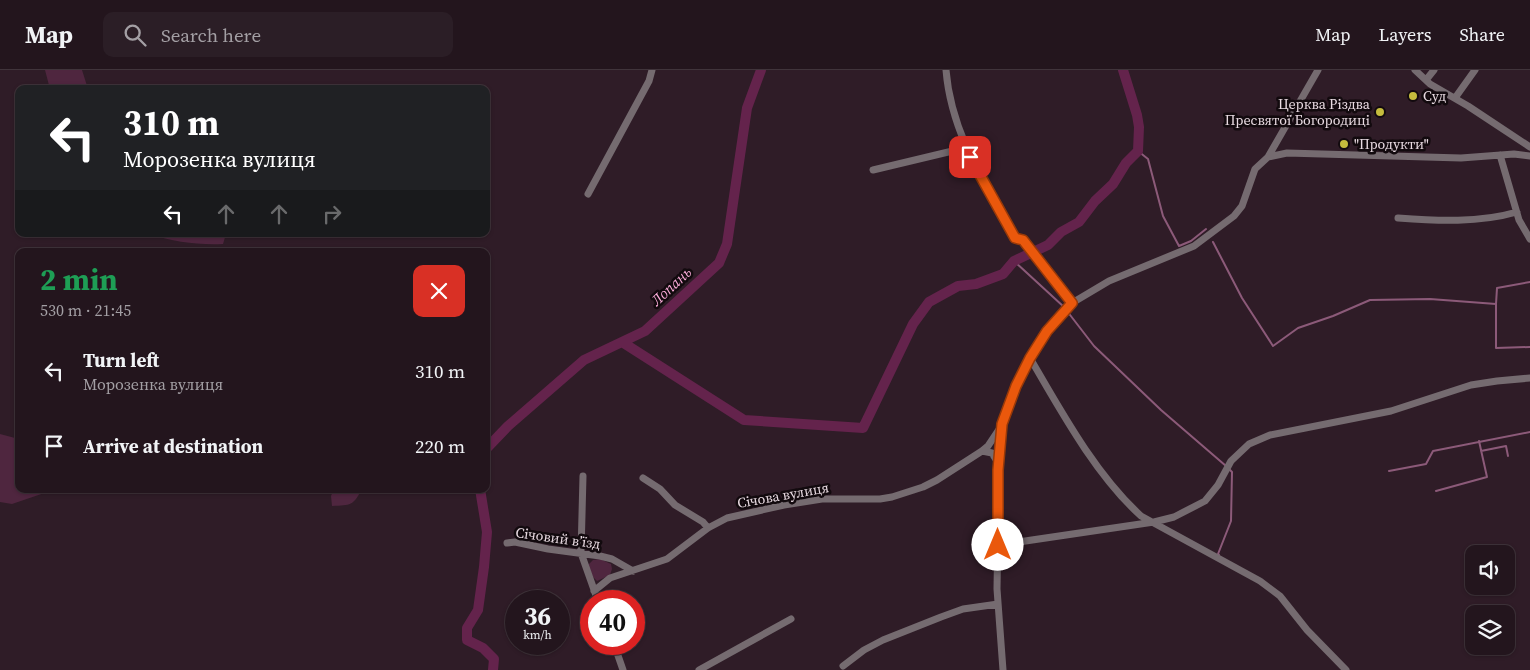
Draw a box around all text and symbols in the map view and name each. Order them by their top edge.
search box [103,12,453,57]
text: Map [25,18,73,51]
icon: search [121,21,149,49]
text: Search here [161,22,261,48]
text: Map [1315,22,1350,47]
text: Layers [1378,22,1431,47]
text: Share [1459,22,1505,47]
place label: Суд [1423,86,1446,106]
marker: Суд [1407,90,1419,102]
place label: Церква Різдва Пресвятої Богородиці [1225,94,1371,130]
text: 310 m [123,99,219,147]
icon: left [40,105,105,170]
marker: Церква Різдва Пресвятої Богородиці [1374,106,1386,118]
place label: "Продукти" [1354,134,1429,154]
pin [949,136,991,178]
marker: "Продукти" [1338,138,1350,150]
icon: arrive [956,143,984,171]
text: Морозенка вулиця [123,144,316,174]
icon: left [159,200,187,228]
icon: ahead [212,200,240,228]
icon: ahead [265,200,293,228]
icon: right [318,200,346,228]
text: 2 min [40,259,118,300]
water label: Лопань [645,262,696,311]
button: close [413,265,465,317]
text: 530 m · 21:45 [40,299,131,321]
text: Turn left [83,347,159,373]
icon: left [40,357,68,385]
text: 310 m [415,358,465,384]
text: Морозенка вулиця [83,373,223,395]
icon: arrive [40,432,68,460]
text: Arrive at destination [83,433,263,459]
text: 220 m [415,433,465,459]
street label: Січова вулиця [736,477,830,513]
position arrow [971,518,1023,570]
street label: Січовий в’їзд [514,522,602,554]
map controls [1465,545,1515,655]
button: sound [1465,545,1515,595]
speed limit sign: 40 [580,590,645,655]
text: 36 [524,599,551,633]
button: layers [1465,605,1515,655]
text: km/h [523,627,552,643]

